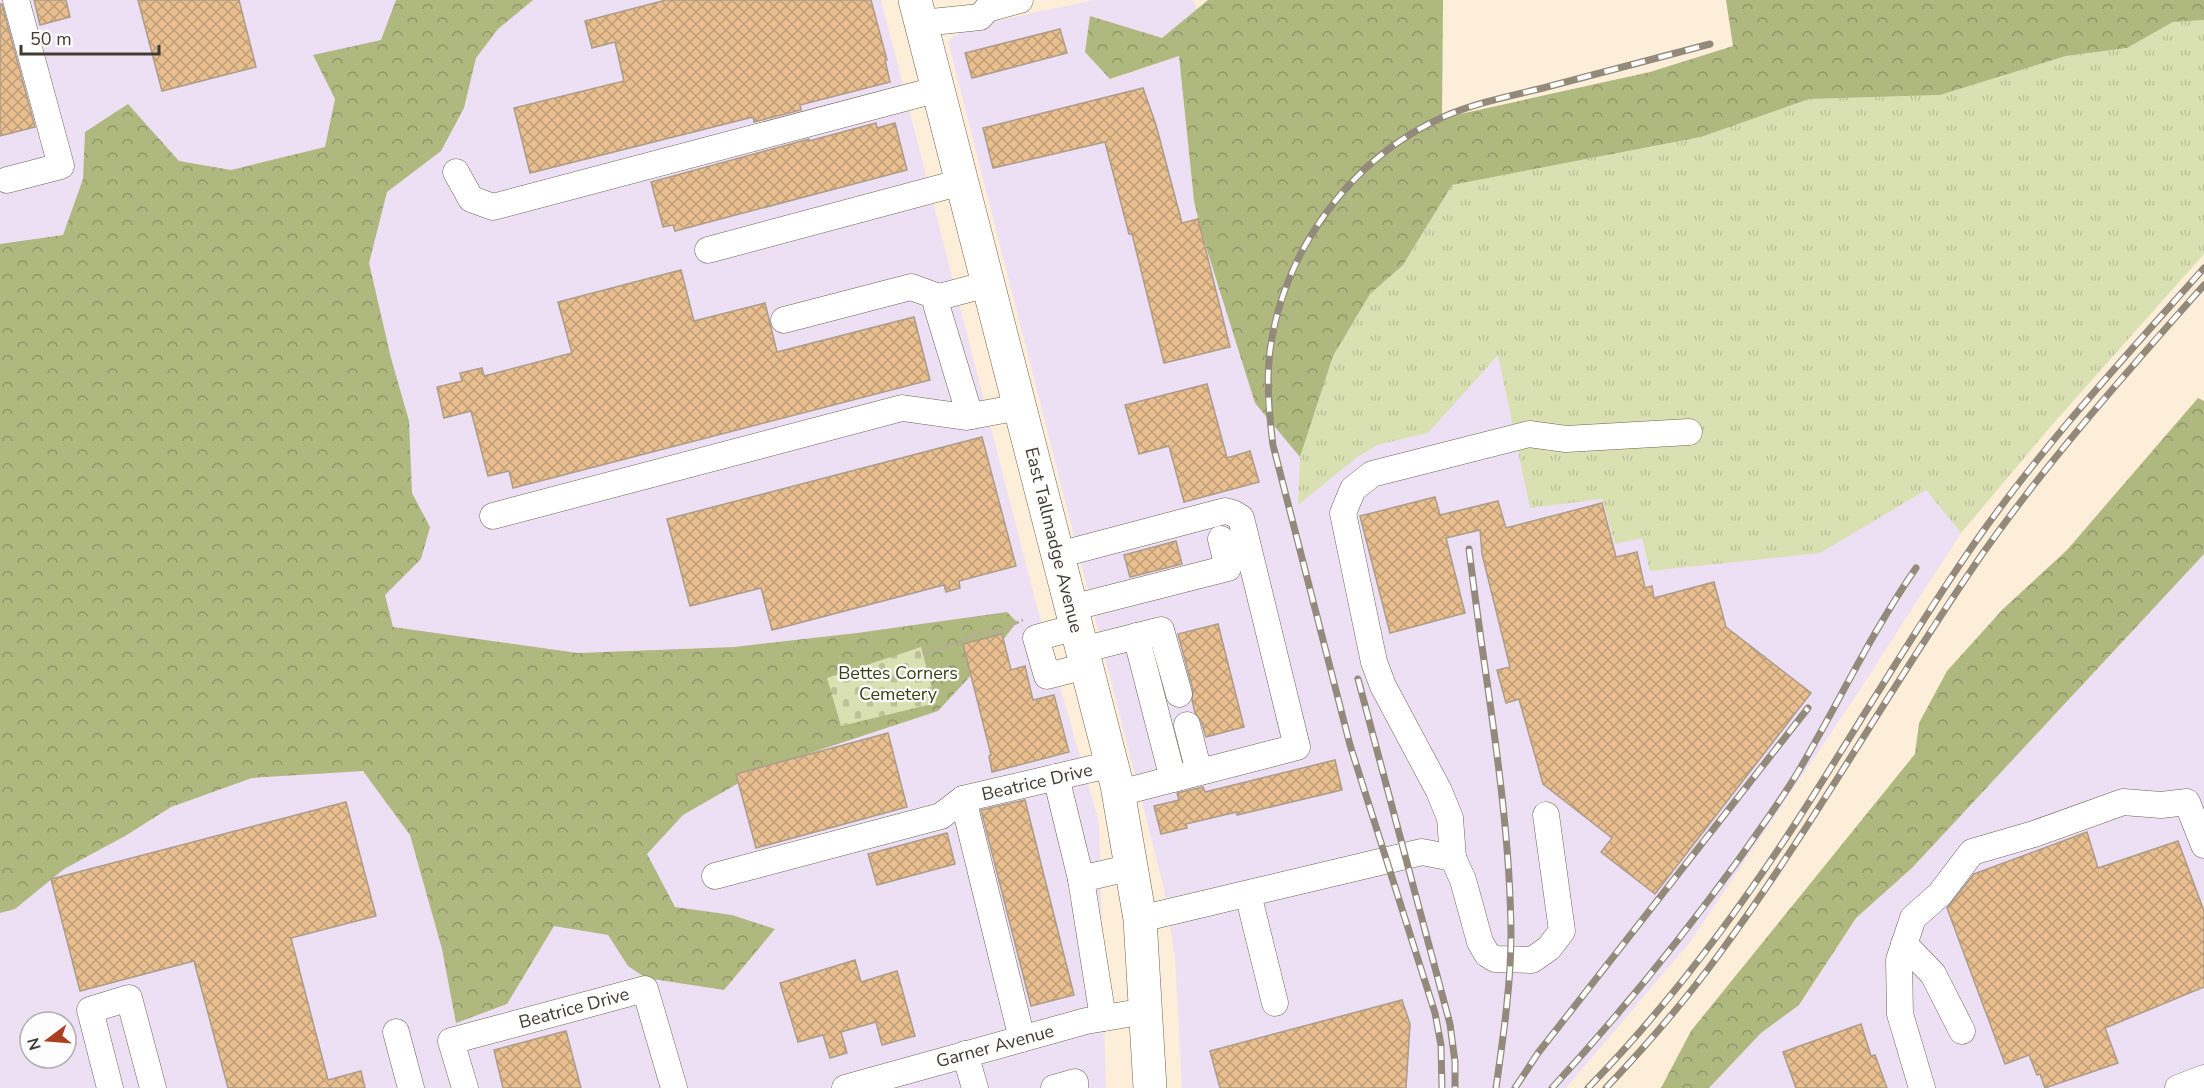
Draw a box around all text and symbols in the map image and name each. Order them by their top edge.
scale bar [21,18,159,56]
text: 50 m [30,27,72,51]
street label: East Tallmadge Avenue [1019,445,1089,635]
park label: Bettes Corners Cemetery [838,661,958,706]
street label: Beatrice Drive [979,758,1095,806]
street label: Beatrice Drive [516,982,632,1034]
north arrow [18,1010,78,1070]
street label: Garner Avenue [933,1019,1057,1073]
text: N [22,1035,47,1053]

